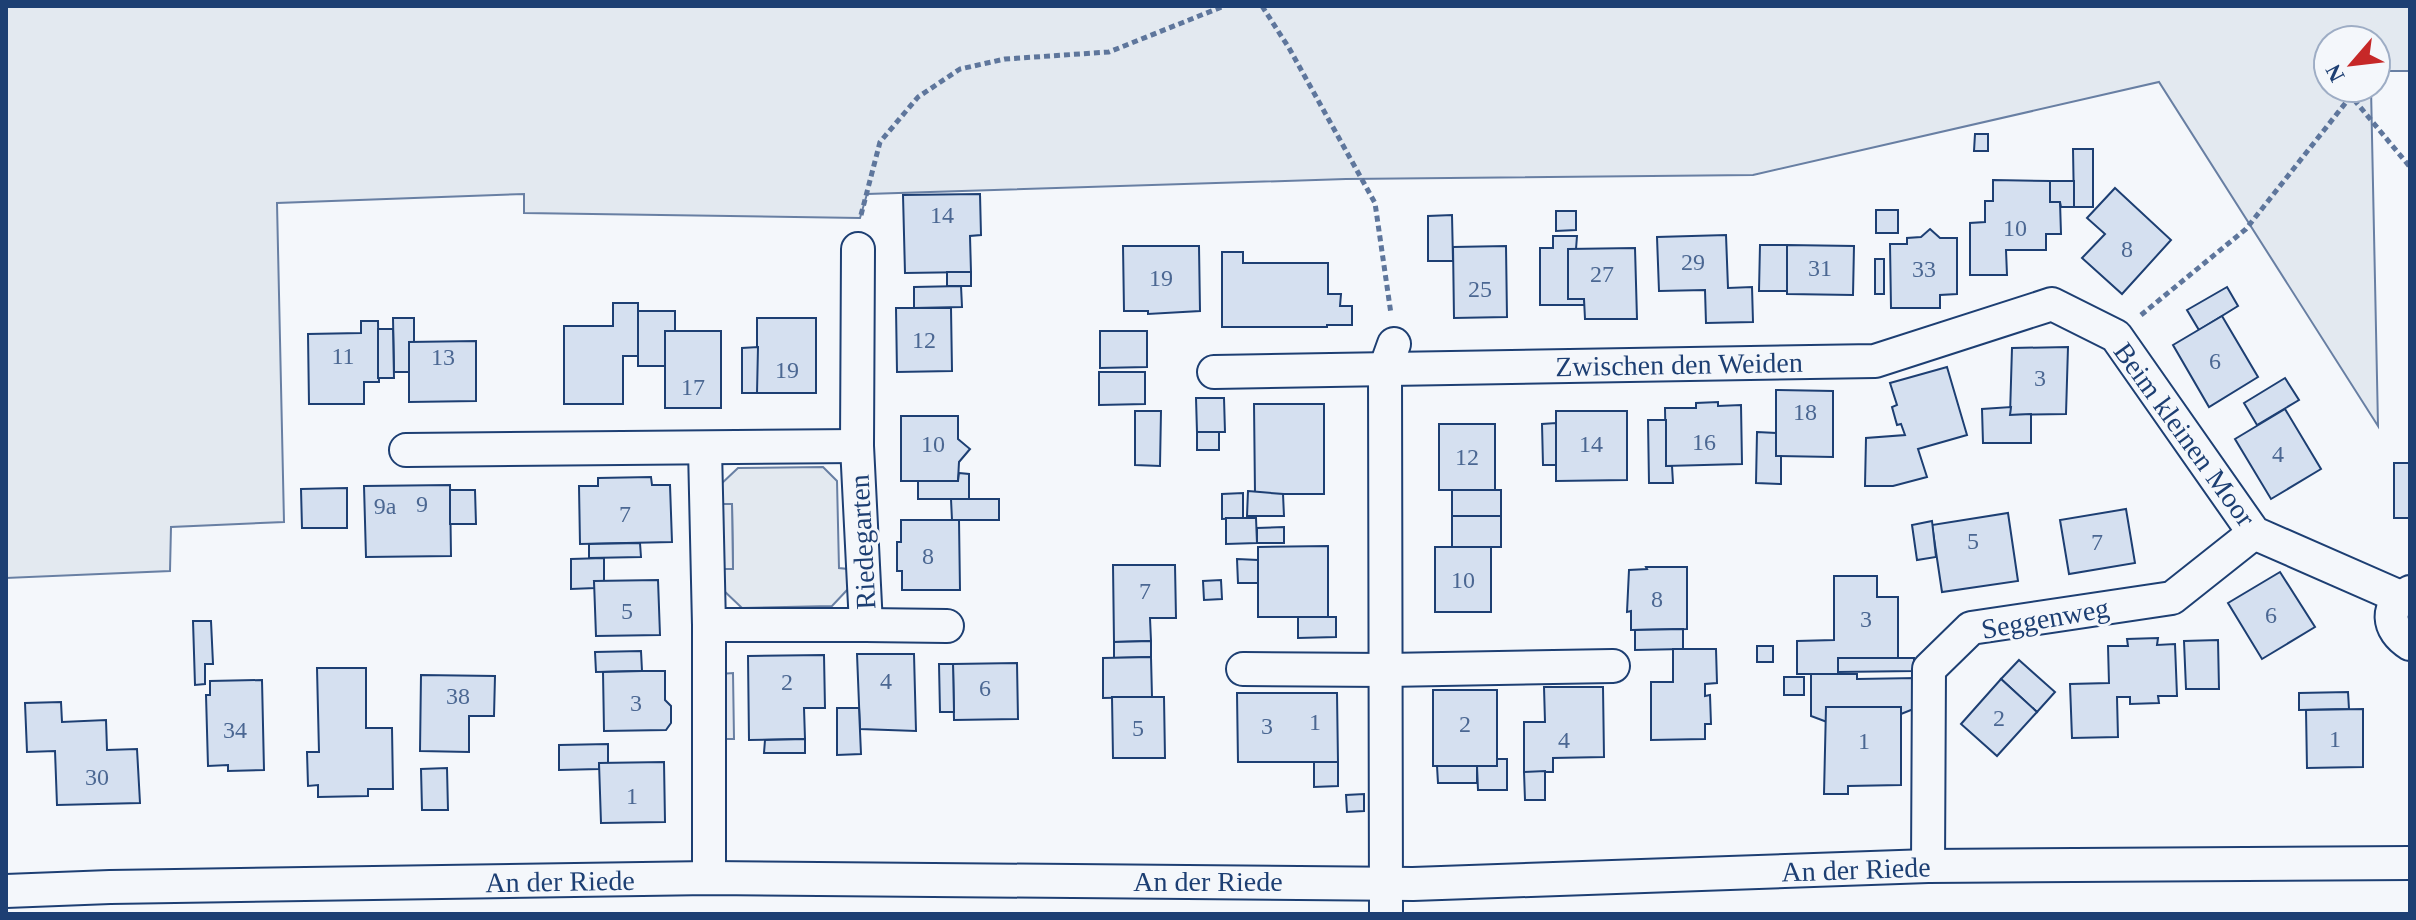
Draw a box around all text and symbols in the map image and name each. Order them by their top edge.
north arrow [2312,24,2392,104]
text: N [2320,60,2350,86]
house number: 14 [930,202,954,228]
house number: 10 [2003,215,2027,241]
house number: 8 [2121,236,2133,262]
house number: 29 [1681,249,1705,275]
house number: 31 [1808,255,1832,281]
house number: 33 [1912,256,1936,282]
house number: 27 [1590,261,1614,287]
house number: 19 [1149,265,1173,291]
house number: 25 [1468,276,1492,302]
house number: 12 [912,327,936,353]
street label: Beim kleinen Moor [2108,336,2262,533]
house number: 11 [331,343,355,369]
house number: 13 [431,344,455,370]
street label: Zwischen den Weiden [1555,347,1803,382]
house number: 6 [2209,348,2221,374]
house number: 19 [775,357,799,383]
house number: 3 [2034,365,2046,391]
house number: 17 [681,374,705,400]
house number: 18 [1793,399,1817,425]
house number: 16 [1692,429,1716,455]
house number: 10 [921,431,945,457]
house number: 14 [1579,431,1603,457]
house number: 4 [2272,441,2284,467]
house number: 12 [1455,444,1479,470]
street label: Riedegarten [843,474,882,610]
house number: 9 [416,491,428,517]
house number: 9a [374,493,397,519]
house number: 7 [619,501,631,527]
house number: 5 [1967,528,1979,554]
house number: 7 [2091,529,2103,555]
house number: 8 [922,543,934,569]
house number: 10 [1451,567,1475,593]
house number: 7 [1139,578,1151,604]
house number: 8 [1651,586,1663,612]
street label: Seggenweg [1979,592,2111,645]
house number: 5 [621,598,633,624]
house number: 6 [2265,602,2277,628]
house number: 3 [1860,606,1872,632]
house number: 4 [880,668,892,694]
house number: 2 [781,669,793,695]
house number: 6 [979,675,991,701]
house number: 38 [446,683,470,709]
house number: 3 [630,690,642,716]
house number: 2 [1993,705,2005,731]
house number: 1 [1309,709,1321,735]
house number: 2 [1459,711,1471,737]
house number: 3 [1261,713,1273,739]
house number: 5 [1132,715,1144,741]
house number: 34 [223,717,247,743]
house number: 1 [2329,726,2341,752]
house number: 4 [1558,727,1570,753]
house number: 1 [1858,728,1870,754]
house number: 30 [85,764,109,790]
house number: 1 [626,783,638,809]
street label: An der Riede [1781,851,1931,888]
street label: An der Riede [485,865,635,898]
street label: An der Riede [1133,866,1283,897]

